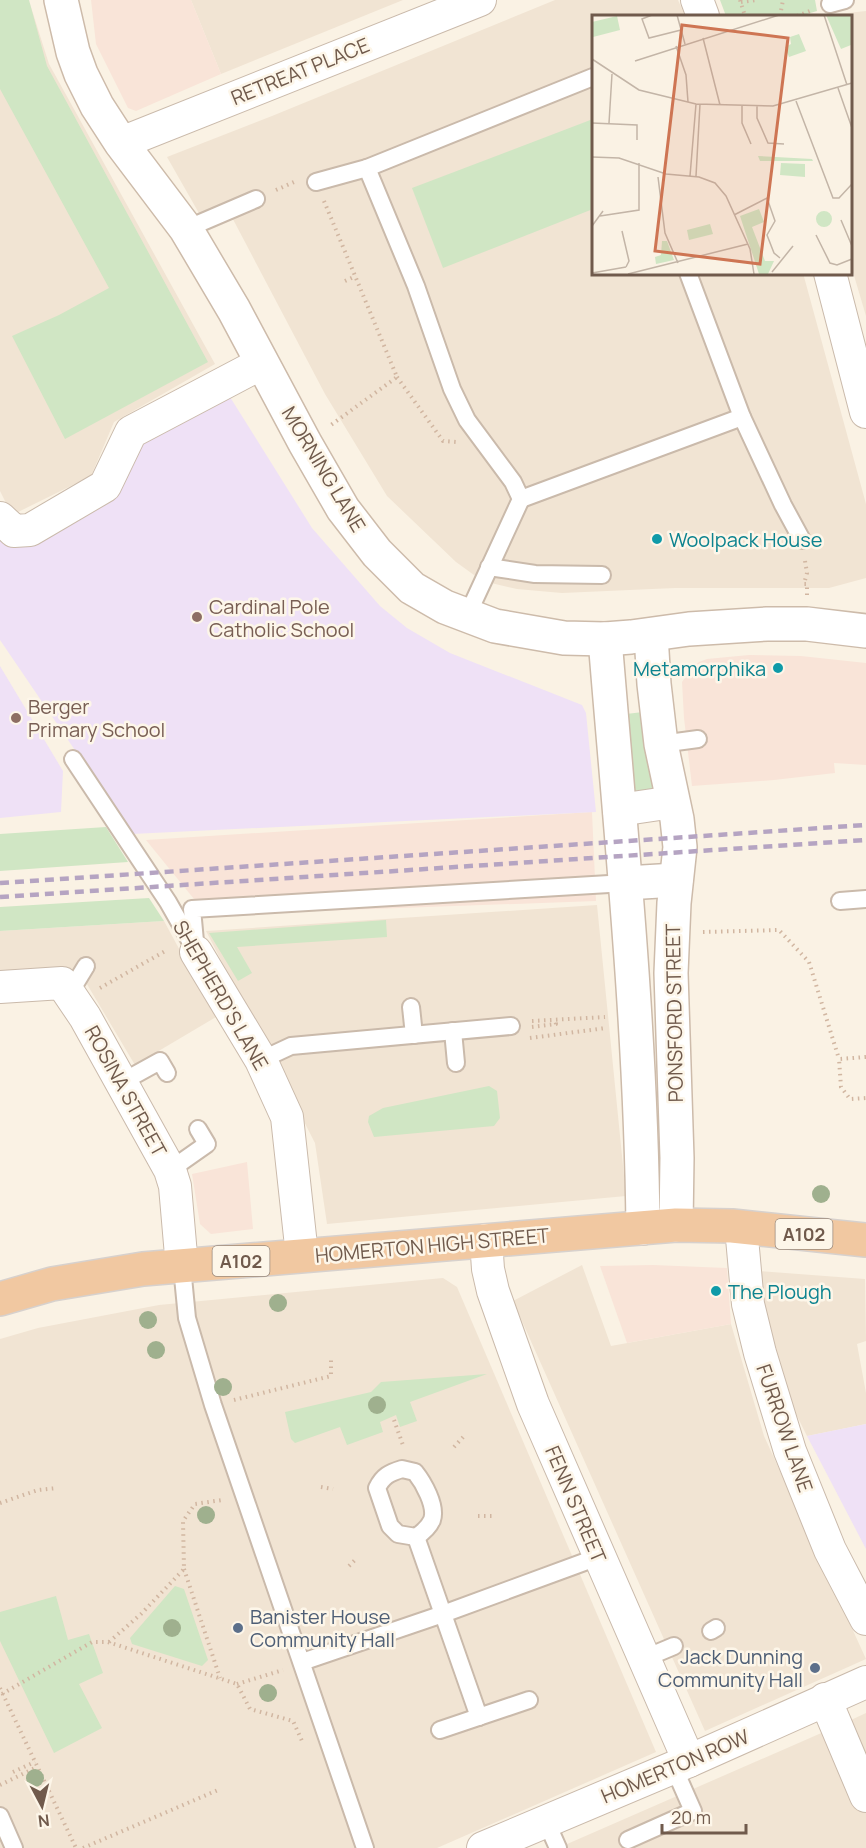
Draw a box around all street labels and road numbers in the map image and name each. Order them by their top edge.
street label: RETREAT PLACE [227,31,373,111]
street label: MORNING LANE [276,401,372,537]
street label: SHEPHERD'S LANE [167,915,275,1075]
street label: PONSFORD STREET [659,923,689,1103]
street label: ROSINA STREET [79,1021,173,1161]
road number: A102 [776,1219,832,1249]
street label: HOMERTON HIGH STREET [314,1221,550,1269]
road number: A102 [212,1246,270,1276]
street label: FURROW LANE [750,1360,820,1496]
street label: FENN STREET [539,1441,613,1567]
street label: HOMERTON ROW [597,1723,753,1809]

